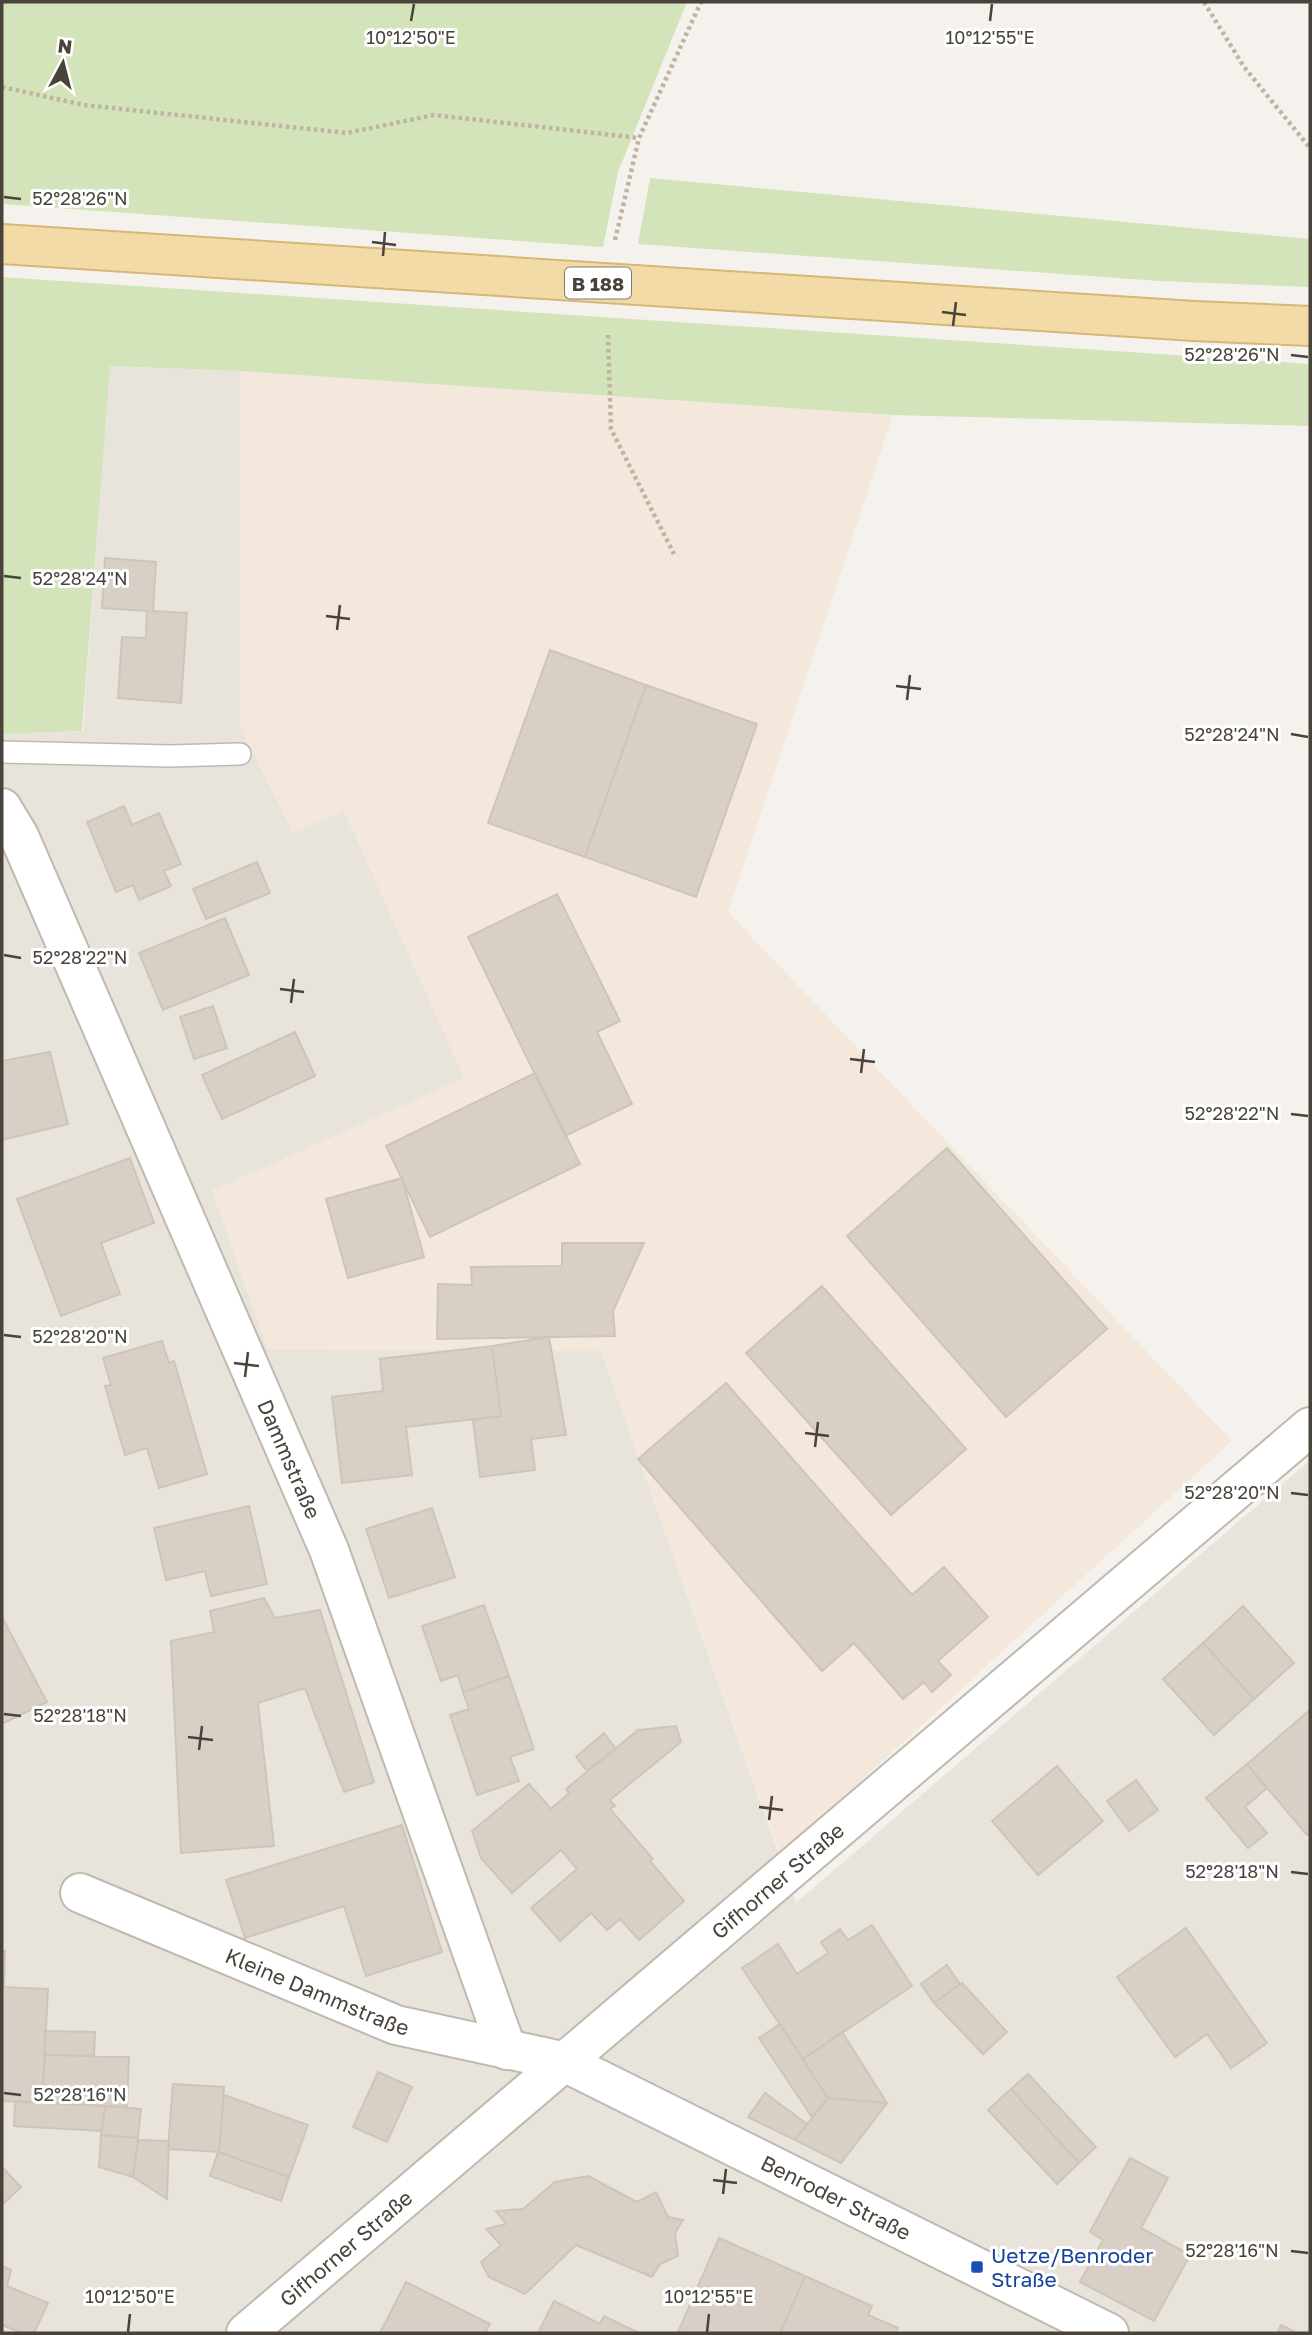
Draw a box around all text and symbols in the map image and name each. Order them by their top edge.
text: 10°12'50"E [366,26,456,48]
text: 10°12'55"E [946,26,1034,48]
north arrow [28,28,98,98]
text: N [57,33,74,58]
text: 52°28'26"N [32,187,128,209]
road number: B 188 [565,268,631,298]
text: 52°28'26"N [1184,343,1280,365]
text: 52°28'24"N [32,567,128,589]
text: 52°28'24"N [1184,723,1280,745]
text: 52°28'22"N [33,946,127,968]
text: 52°28'22"N [1185,1102,1279,1124]
text: 52°28'20"N [32,1325,128,1347]
street label: Dammstraße [252,1395,327,1523]
text: 52°28'20"N [1184,1481,1280,1503]
text: 52°28'18"N [33,1704,127,1726]
street label: Gifhorner Straße [706,1817,849,1944]
text: 52°28'18"N [1185,1860,1279,1882]
street label: Kleine Dammstraße [221,1942,411,2040]
text: 52°28'16"N [33,2083,127,2105]
street label: Benroder Straße [757,2149,915,2245]
street label: Gifhorner Straße [274,2184,417,2312]
text: 52°28'16"N [1185,2239,1279,2261]
place label: Uetze/Benroder Straße [991,2242,1153,2292]
marker: Uetze/Benroder Straße [969,2259,985,2275]
text: 10°12'50"E [85,2285,175,2307]
text: 10°12'55"E [665,2285,753,2307]

